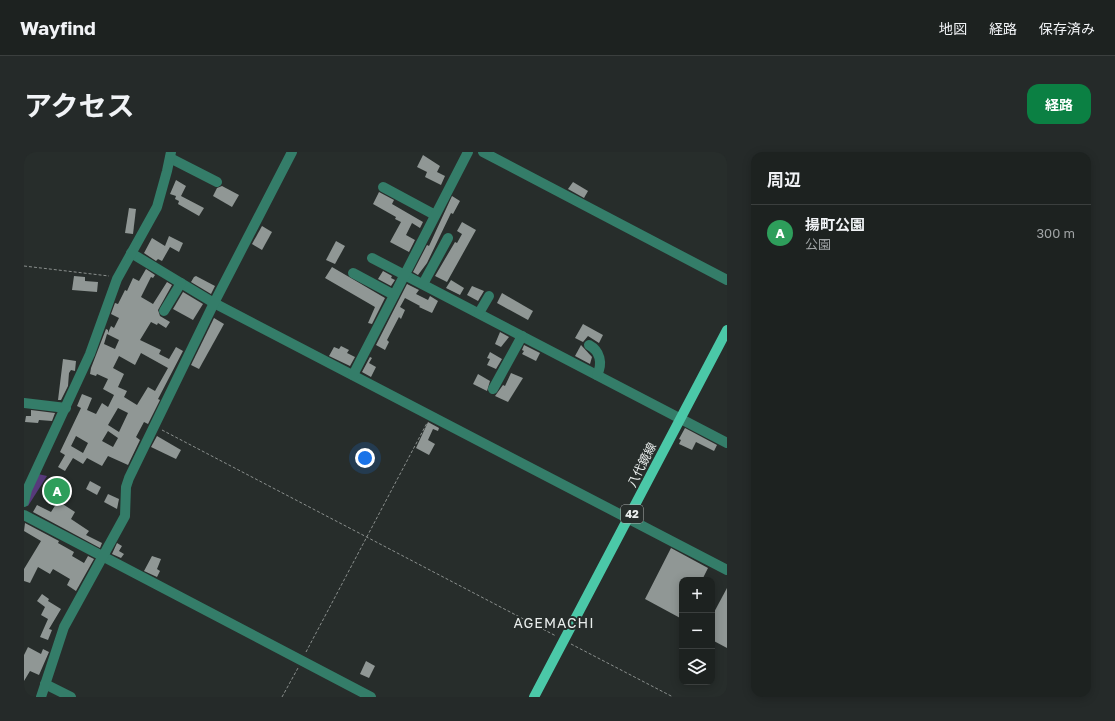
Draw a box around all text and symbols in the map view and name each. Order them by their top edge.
text: Wayfind [20,16,96,39]
text: 地図 [939,20,967,37]
text: 経路 [989,20,1017,37]
text: 保存済み [1039,20,1095,37]
button: 経路 [1027,84,1091,124]
text: アクセス [24,89,135,122]
text: 周辺 [767,169,801,190]
text: 揚町公園 [805,215,865,233]
text: A [775,225,785,241]
text: 300 m [1037,225,1075,241]
text: 公園 [805,236,831,252]
street label: 八代鏡線 [624,440,659,490]
your location [355,448,375,468]
pin: A [44,476,70,506]
road number: 42 [621,505,643,523]
map controls [679,577,715,685]
button: + [679,577,715,613]
button: − [679,613,715,649]
district label: AGEMACHI [513,614,595,631]
button: layers [679,649,715,685]

